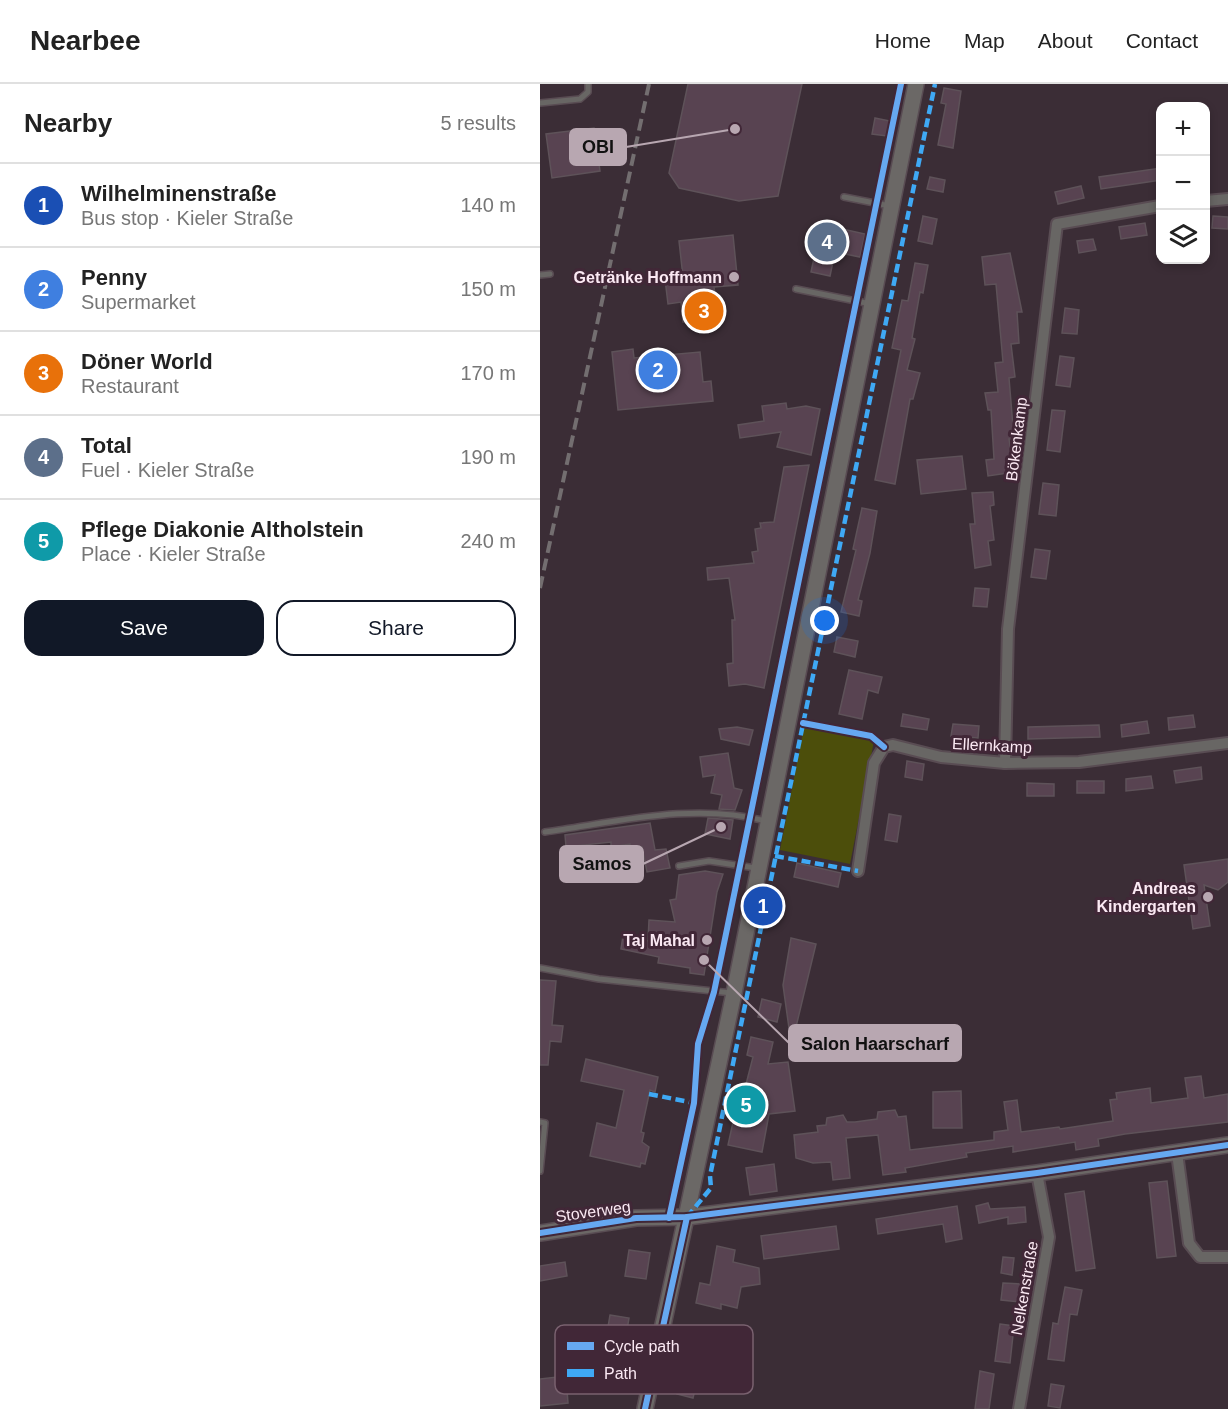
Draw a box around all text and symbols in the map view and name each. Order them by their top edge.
text: Nearbee [30,25,141,56]
text: Home [875,29,931,52]
text: Map [964,29,1005,52]
text: About [1038,29,1093,52]
text: Contact [1126,29,1198,52]
map controls [1156,102,1210,264]
button: + [1156,102,1210,156]
text: Nearby [24,108,112,138]
text: 5 results [440,112,516,134]
callout: OBI [570,129,626,165]
text: OBI [582,137,614,157]
button: − [1156,156,1210,210]
text: Wilhelminenstraße [81,181,276,206]
text: 1 [38,194,49,216]
text: 140 m [460,194,516,216]
text: Bus stop · Kieler Straße [81,207,293,229]
button: layers [1156,210,1210,264]
pin: 4 [808,220,846,264]
text: Penny [81,265,147,290]
place label: Getränke Hoffmann [574,269,722,286]
marker: Getränke Hoffmann [727,270,741,284]
text: 2 [38,278,49,300]
text: 150 m [460,278,516,300]
pin: 3 [684,288,724,334]
text: Supermarket [81,291,196,313]
pin: 2 [638,348,678,392]
text: Döner World [81,349,213,374]
text: 3 [38,362,49,384]
text: 170 m [460,362,516,384]
text: Restaurant [81,375,179,397]
street label: Bökenkamp [1003,396,1030,482]
text: Total [81,433,132,458]
text: 4 [38,446,49,468]
text: 190 m [460,446,516,468]
text: Fuel · Kieler Straße [81,459,254,481]
text: Pflege Diakonie Altholstein [81,517,364,542]
text: 5 [38,530,49,552]
text: 240 m [460,530,516,552]
text: Place · Kieler Straße [81,543,266,565]
button: Save [24,600,264,656]
button: Share [276,600,516,656]
your location [810,606,839,635]
street label: Ellernkamp [952,735,1032,756]
callout: Samos [560,846,643,882]
text: Samos [572,854,632,874]
place label: Andreas Kindergarten [1096,880,1196,915]
pin: 1 [744,884,782,928]
marker: Andreas Kindergarten [1201,890,1215,904]
place label: Taj Mahal [623,932,695,949]
marker: Taj Mahal [700,933,714,947]
callout: Salon Haarscharf [789,1025,961,1061]
text: Salon Haarscharf [801,1034,950,1054]
pin: 5 [726,1082,766,1128]
street label: Stoverweg [554,1198,632,1225]
street label: Nelkenstraße [1008,1240,1041,1336]
legend [555,1325,753,1394]
text: Cycle path [604,1338,680,1355]
text: Path [604,1365,637,1382]

